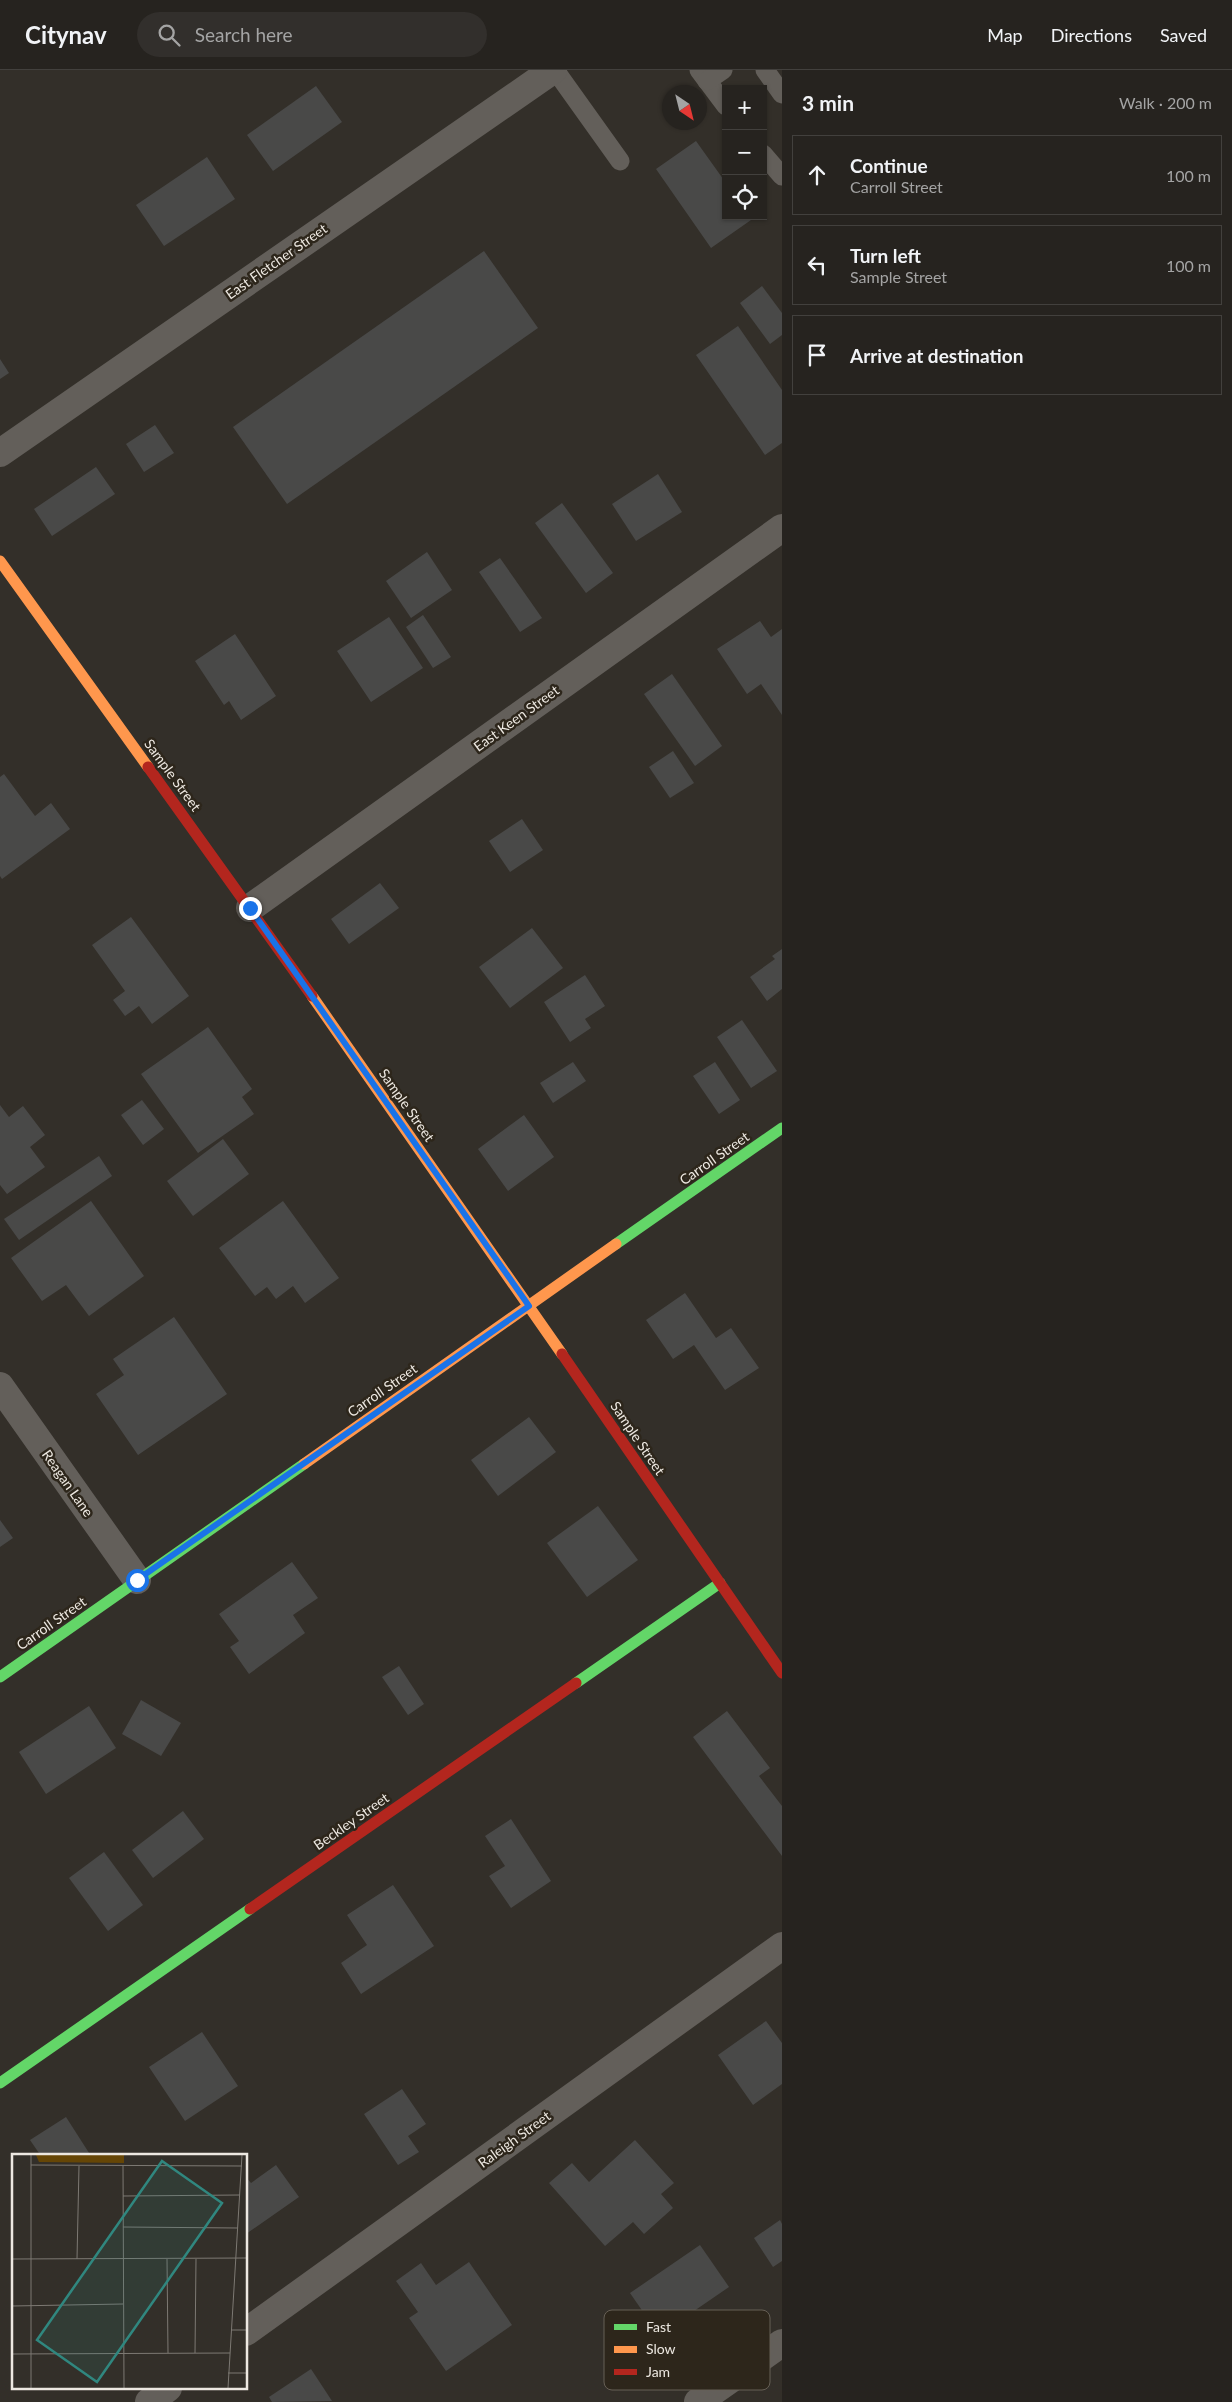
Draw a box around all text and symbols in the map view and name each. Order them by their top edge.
search box [137,12,487,57]
text: Citynav [25,20,107,49]
icon: search [155,21,183,49]
text: Search here [195,23,293,46]
text: Map [987,24,1023,46]
text: Directions [1051,24,1132,46]
text: Saved [1160,24,1207,46]
north arrow [662,85,707,130]
map controls [722,85,767,220]
button: + [722,85,767,130]
text: 3 min [802,90,854,115]
text: Walk · 200 m [1119,93,1212,112]
button: − [722,130,767,175]
text: Continue [850,154,928,177]
icon: ahead [803,161,831,189]
text: 100 m [1166,166,1211,185]
button: locate [722,175,767,220]
text: Carroll Street [850,177,943,196]
street label: East Fletcher Street [222,220,330,302]
text: Turn left [850,244,921,267]
icon: left [803,251,831,279]
text: 100 m [1166,256,1211,275]
text: Sample Street [850,267,947,286]
icon: arrive [803,341,831,369]
text: Arrive at destination [850,344,1023,367]
street label: East Keen Street [470,681,562,755]
street label: Sample Street [141,736,205,814]
route end [239,897,262,920]
street label: Sample Street [376,1065,438,1145]
street label: Carroll Street [676,1128,752,1188]
street label: Carroll Street [344,1360,420,1420]
street label: Sample Street [607,1398,669,1478]
street label: Reagan Lane [39,1446,97,1520]
route start [126,1569,149,1592]
street label: Carroll Street [13,1593,89,1653]
street label: Beckley Street [310,1789,392,1853]
street label: Raleigh Street [475,2107,553,2171]
inset map [12,2154,248,2390]
legend [604,2310,770,2390]
text: Fast [646,2318,671,2335]
text: Slow [646,2340,676,2357]
text: Jam [646,2363,670,2380]

